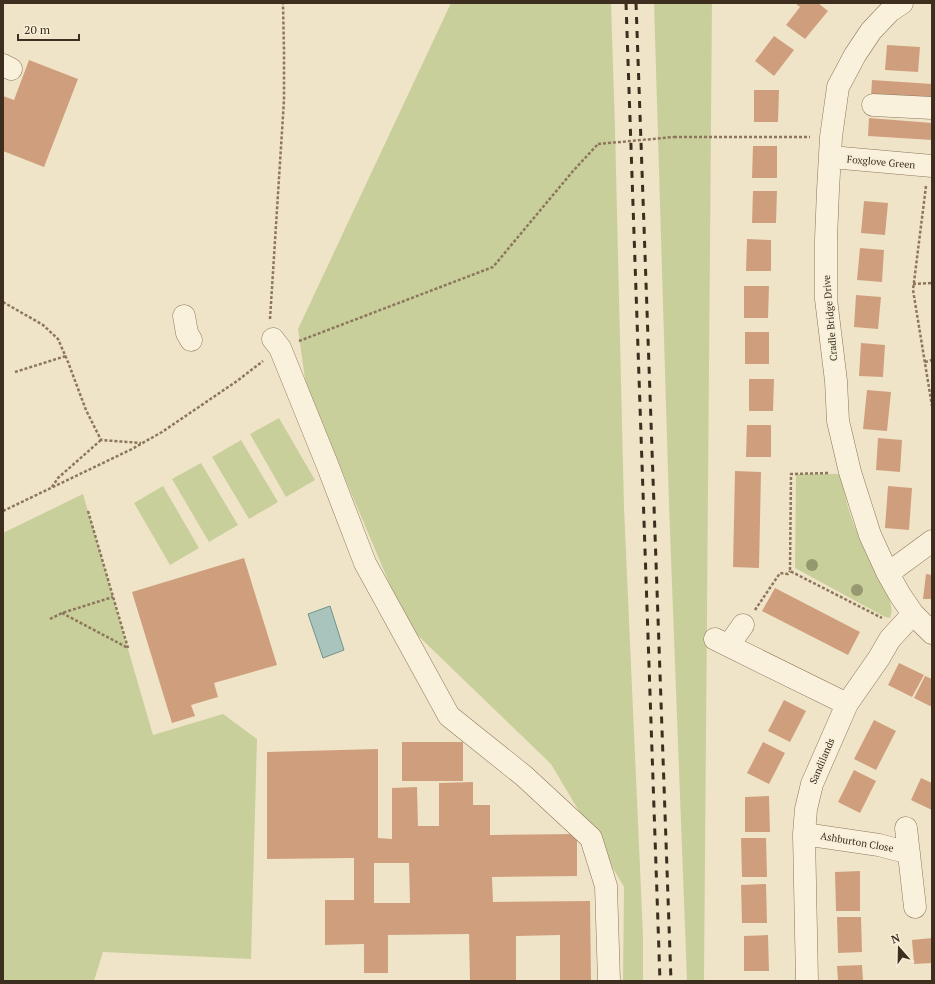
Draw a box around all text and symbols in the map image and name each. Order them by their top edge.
scale bar [18,16,79,42]
text: 20 m [24,22,51,37]
street label: Foxglove Green [846,153,916,171]
street label: Cradle Bridge Drive [820,274,840,362]
street label: Sandilands [806,736,838,786]
street label: Ashburton Close [819,829,895,855]
north arrow [879,928,919,968]
text: N [889,930,903,947]

